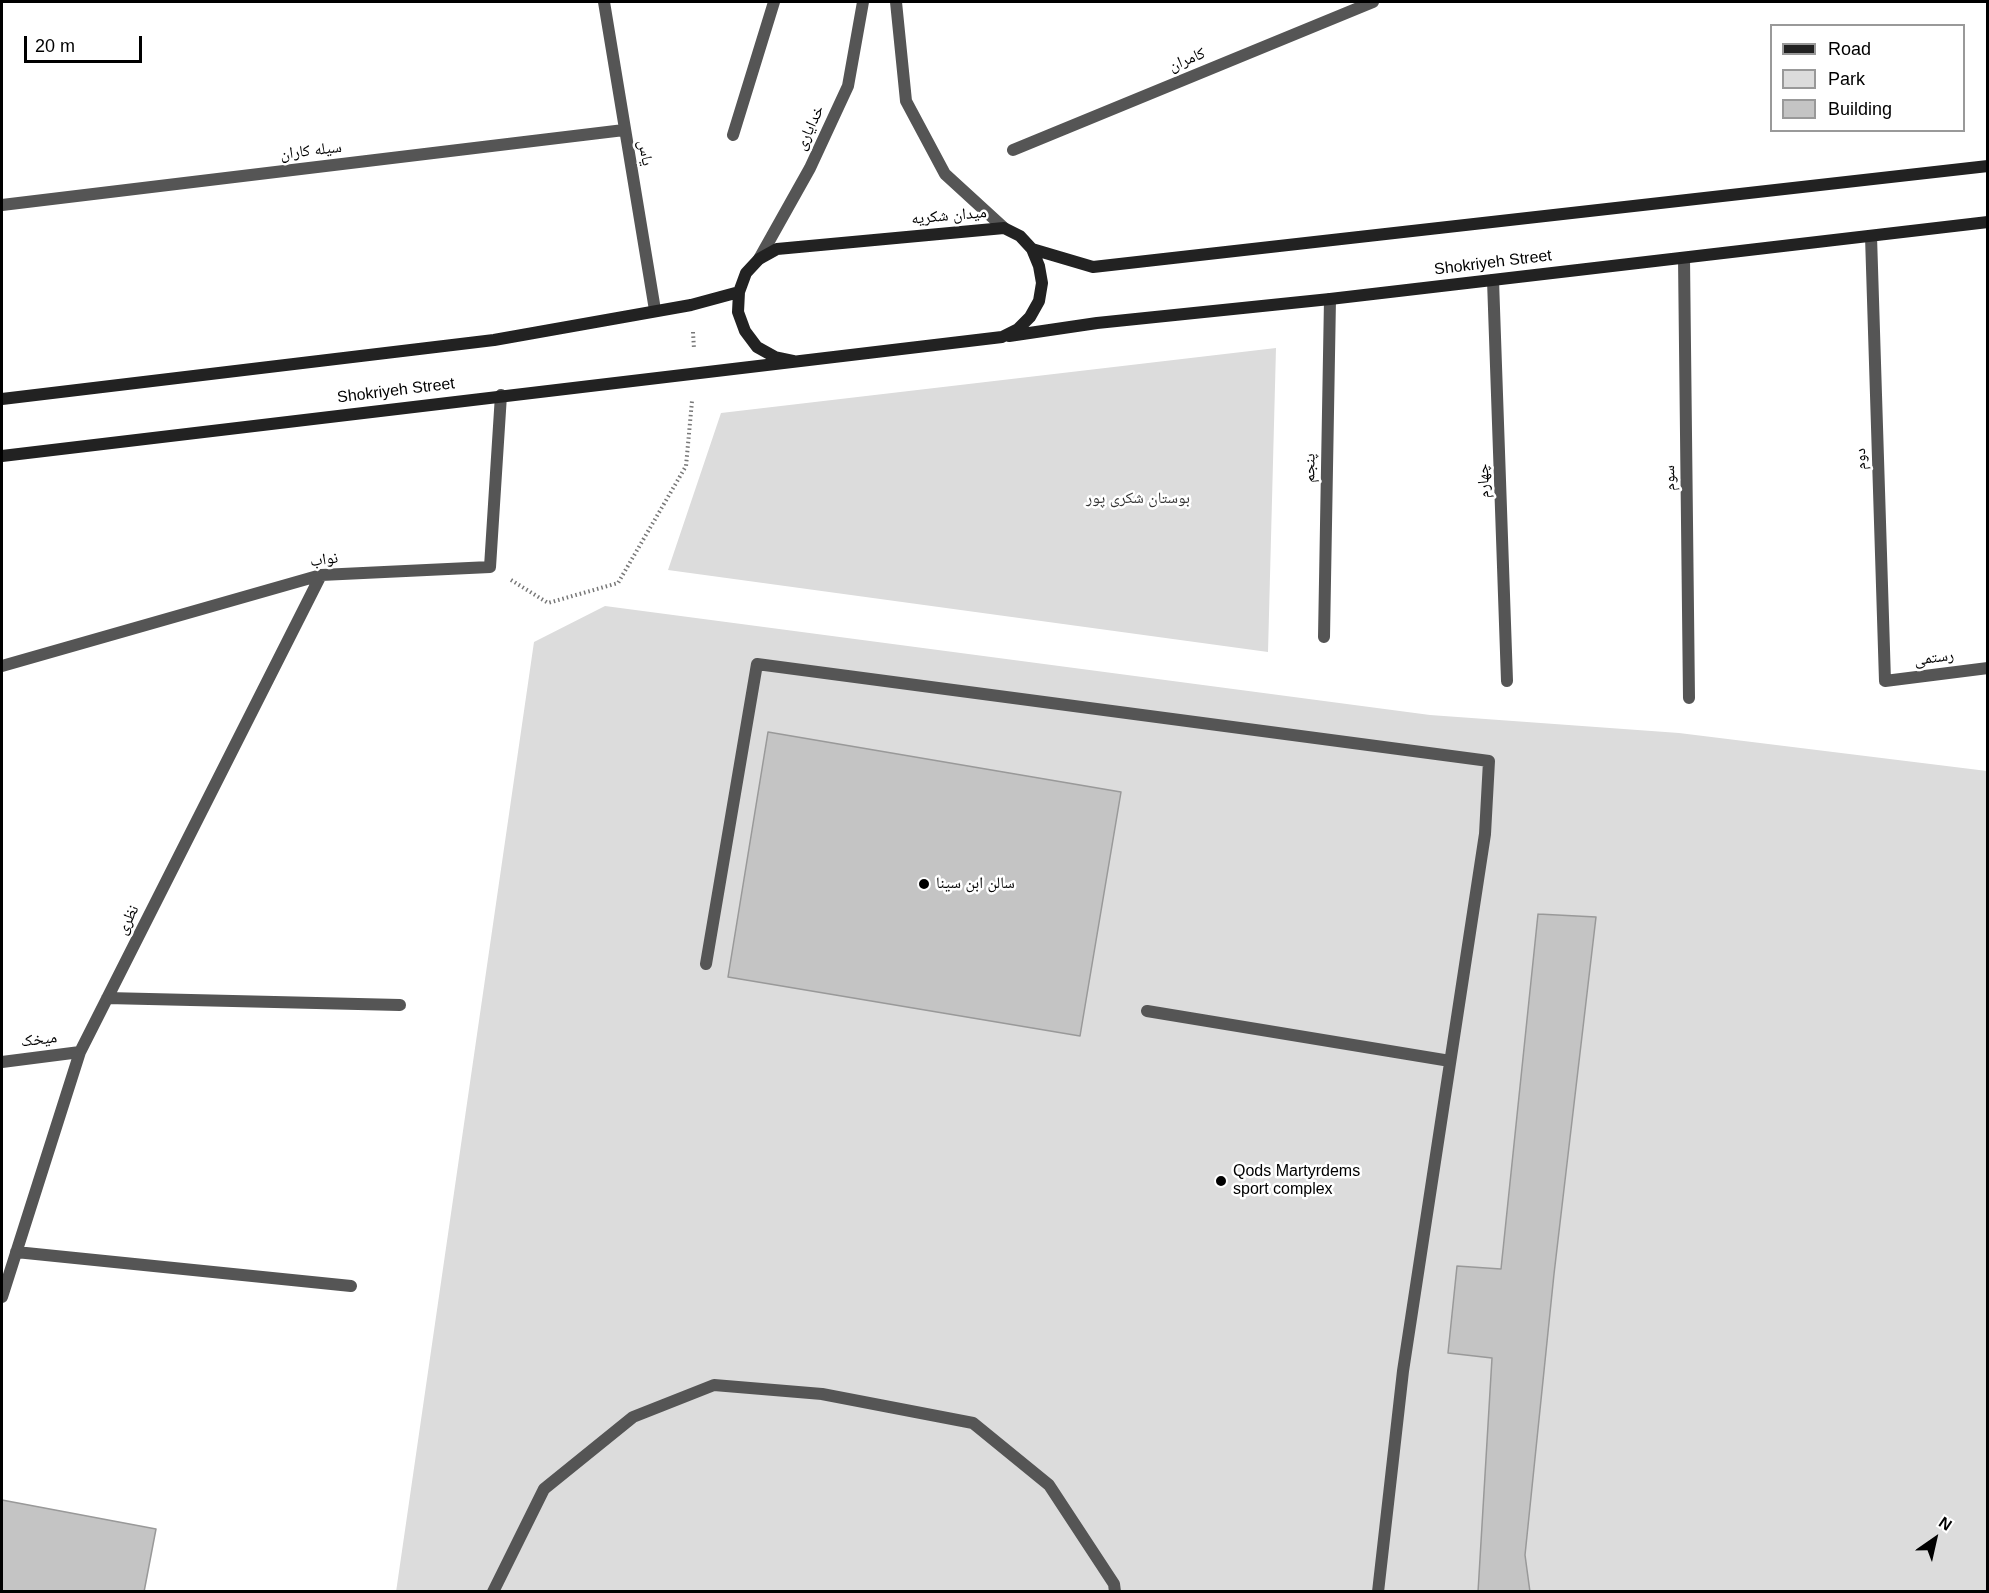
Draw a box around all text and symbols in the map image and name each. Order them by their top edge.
scale bar [27,24,146,62]
legend [1770,24,1965,132]
text: 20 m [35,36,75,56]
text: Road [1828,39,1871,59]
street label: کامران [1166,44,1208,76]
text: Park [1828,69,1865,89]
text: Building [1828,99,1892,119]
street label: خدایاری [791,103,829,153]
street label: سیله کاران [279,138,343,164]
street label: یاس [633,139,657,167]
street label: میدان شکریه [911,203,987,229]
street label: Shokriyeh Street [1433,246,1553,280]
street label: Shokriyeh Street [336,374,456,408]
street label: دوم [1851,448,1871,470]
street label: پنجم [1300,453,1320,483]
street label: چهارم [1474,464,1494,498]
street label: سوم [1660,465,1680,491]
park label: بوستان شکری پور [1086,489,1190,509]
street label: نواب [309,549,339,571]
street label: رستمی [1913,646,1955,670]
place label: سالن ابن سینا [936,874,1015,894]
marker: سالن ابن سینا [917,877,931,891]
street label: نظری [112,902,144,938]
street label: میخک [20,1028,58,1052]
place label: Qods Martyrdems sport complex [1233,1162,1360,1200]
marker: Qods Martyrdems sport complex [1214,1174,1228,1188]
north arrow [1905,1509,1965,1569]
text: N [1936,1513,1955,1534]

